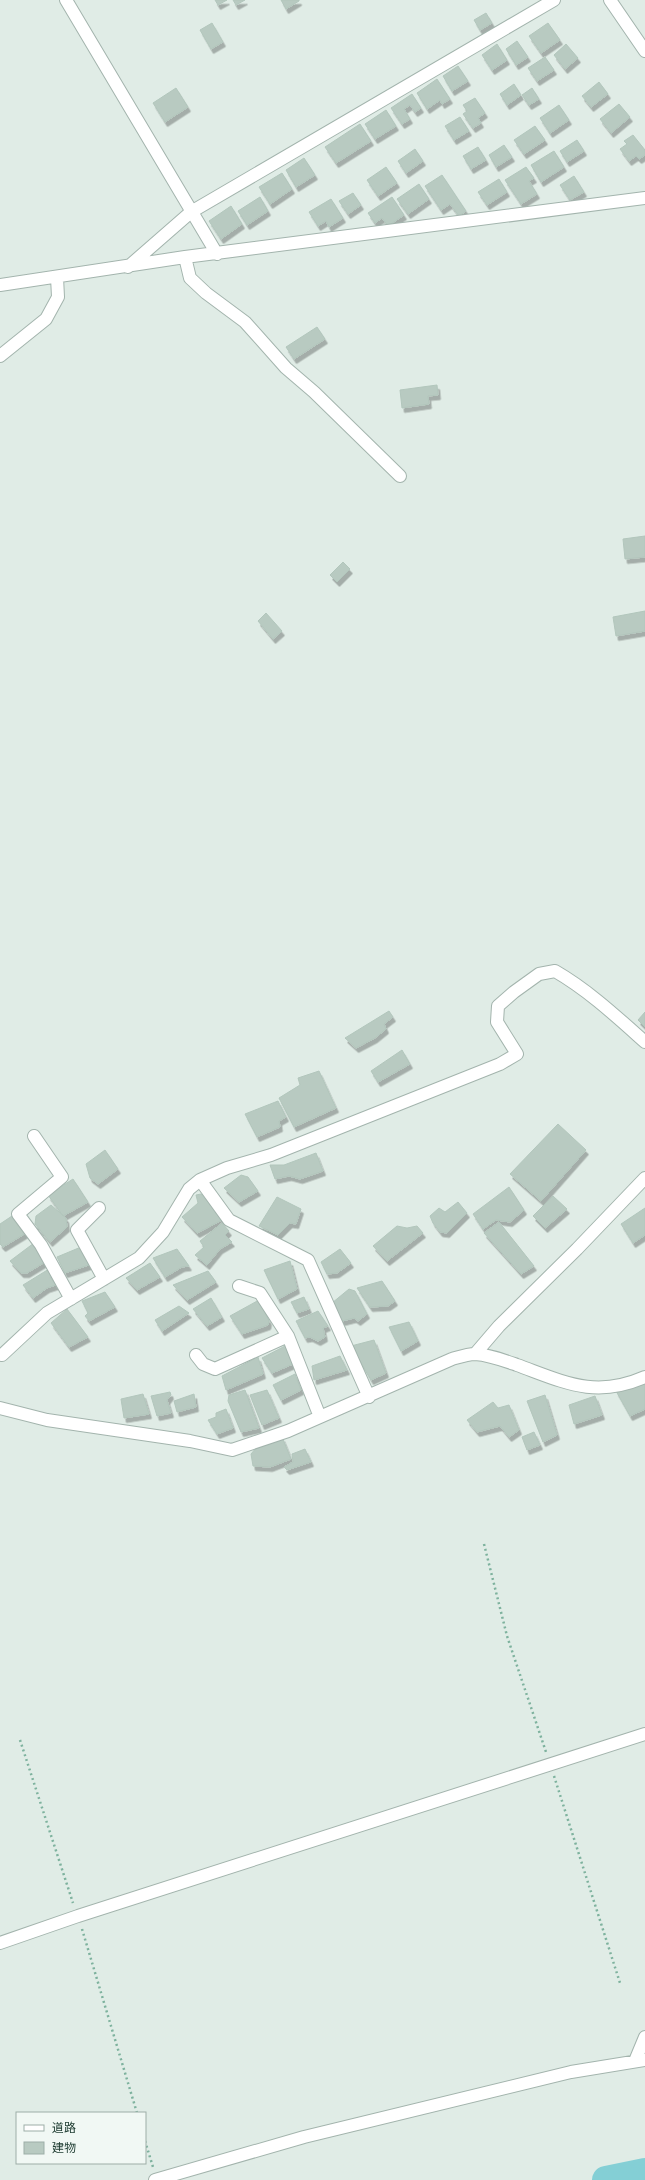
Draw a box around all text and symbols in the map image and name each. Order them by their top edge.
legend [16,2112,146,2164]
text: 道路 [52,2121,76,2135]
text: 建物 [52,2141,76,2155]

